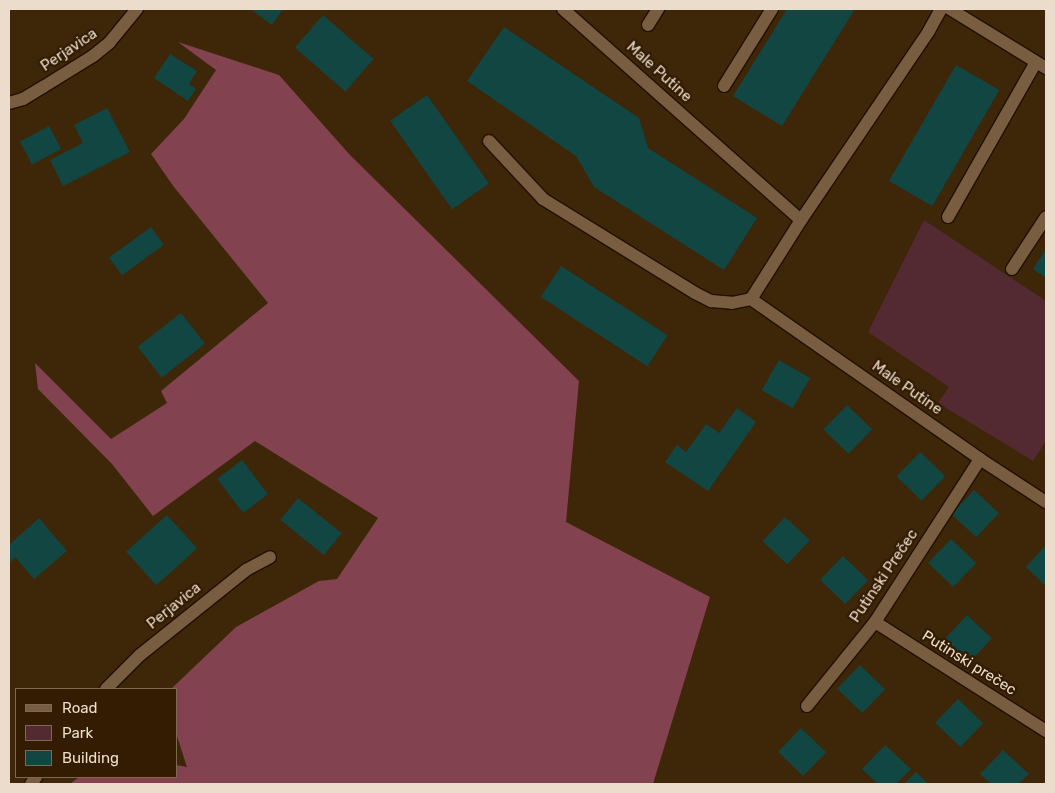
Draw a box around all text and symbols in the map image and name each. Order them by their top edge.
street label: Perjavica [37,25,101,75]
street label: Male Putine [623,38,695,106]
street label: Male Putine [868,357,946,419]
street label: Putinski Prečec [846,526,922,626]
street label: Perjavica [143,579,205,633]
street label: Putinski prečec [919,627,1019,699]
legend [15,688,178,778]
text: Road [62,699,98,717]
text: Park [62,724,93,742]
text: Building [62,749,119,767]

